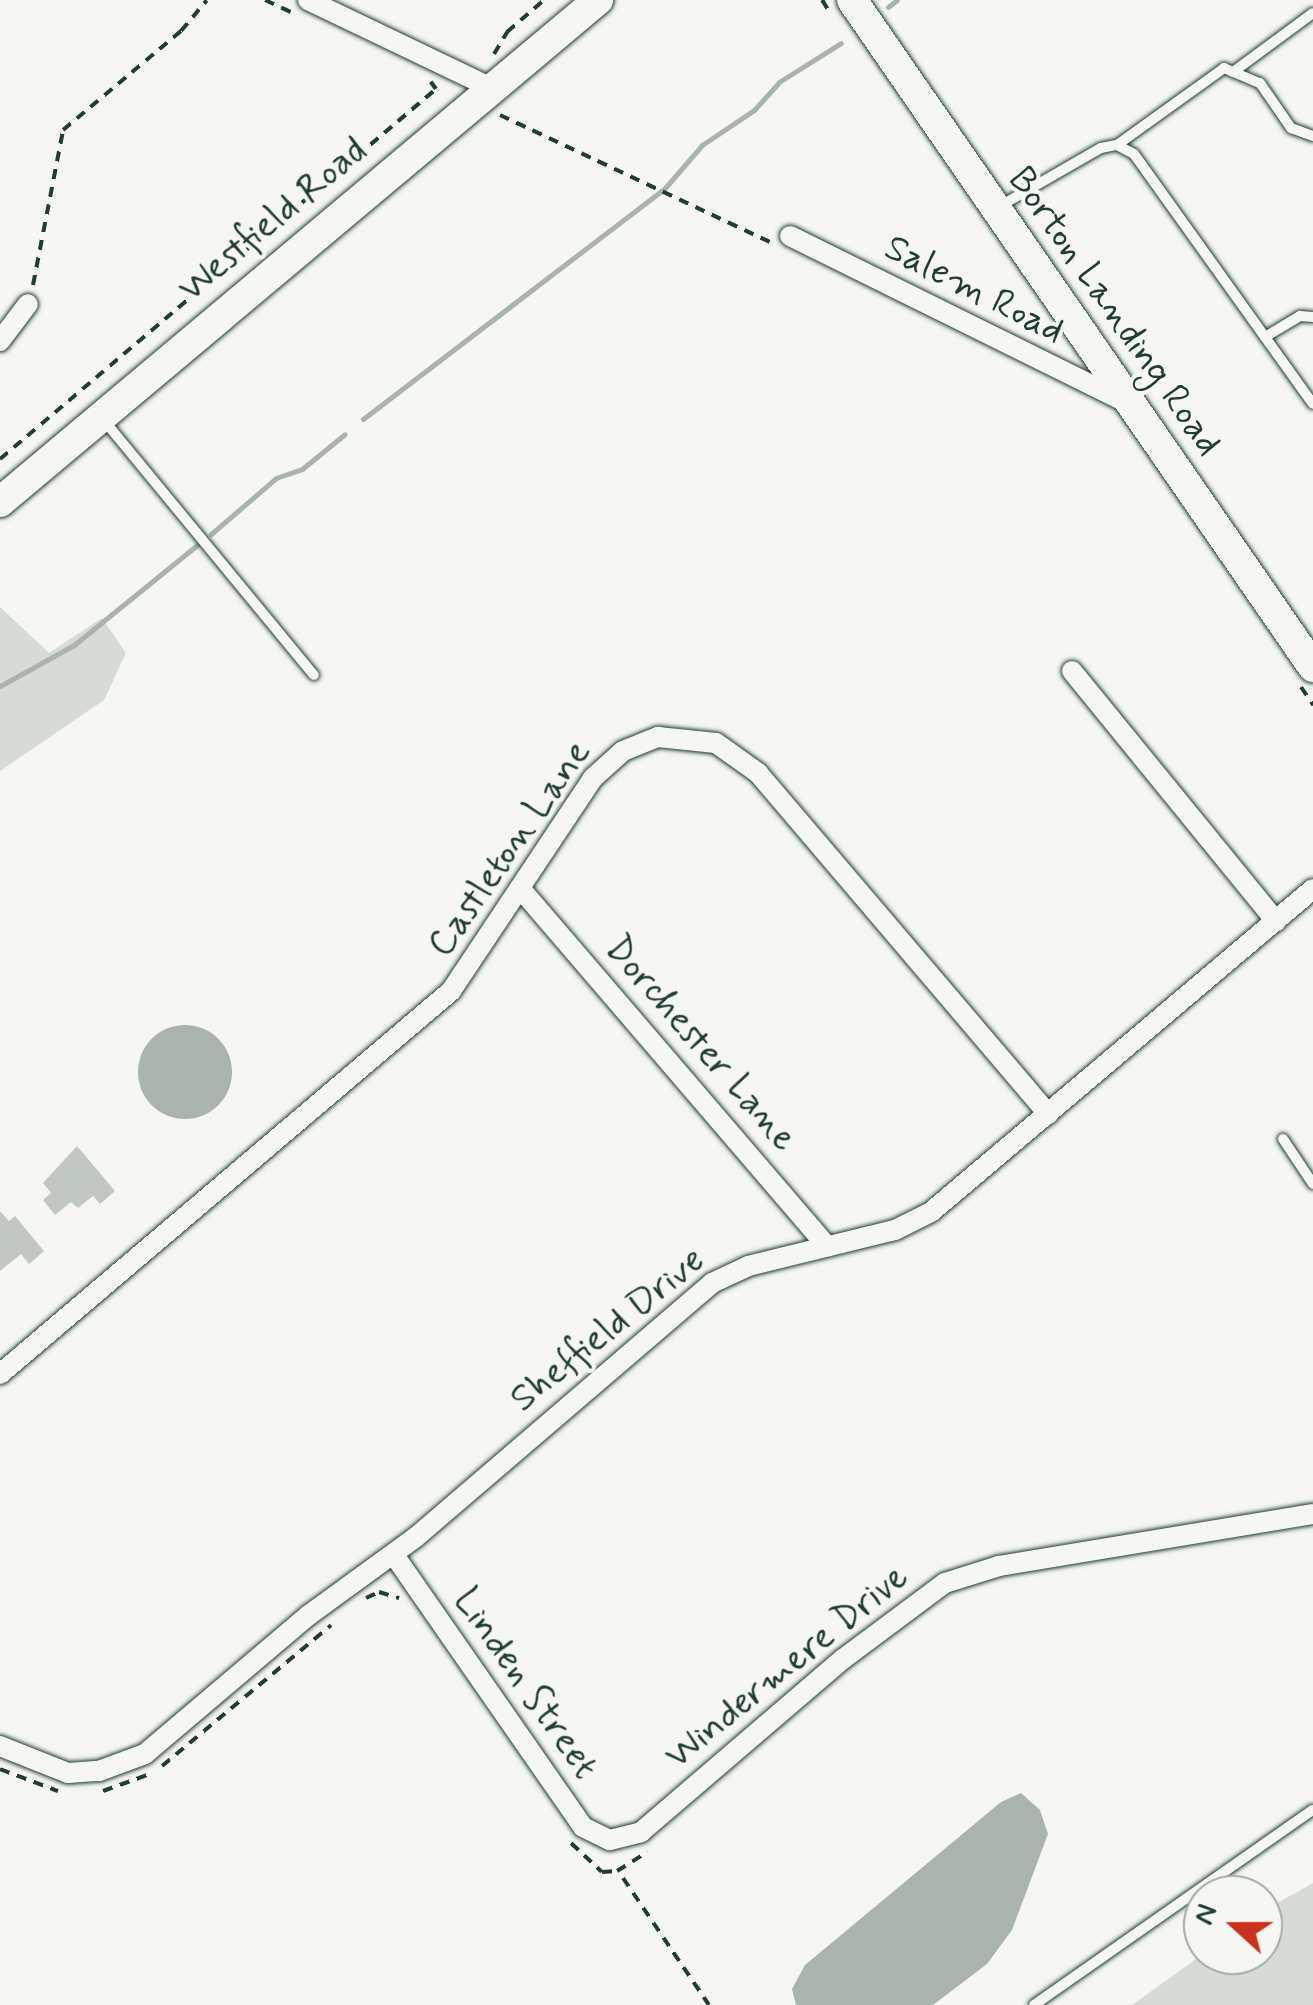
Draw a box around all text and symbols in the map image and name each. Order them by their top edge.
street label: Westfield Road [170,129,376,311]
street label: Borton Landing Road [1000,162,1228,462]
street label: Salem Road [876,225,1072,355]
street label: Castleton Lane [420,734,600,964]
street label: Dorchester Lane [595,928,805,1160]
street label: Sheffield Drive [503,1239,713,1421]
street label: Windermere Drive [656,1555,918,1779]
street label: Linden Street [441,1577,609,1791]
north arrow [1183,1875,1283,1975]
text: N [1186,1899,1227,1930]

